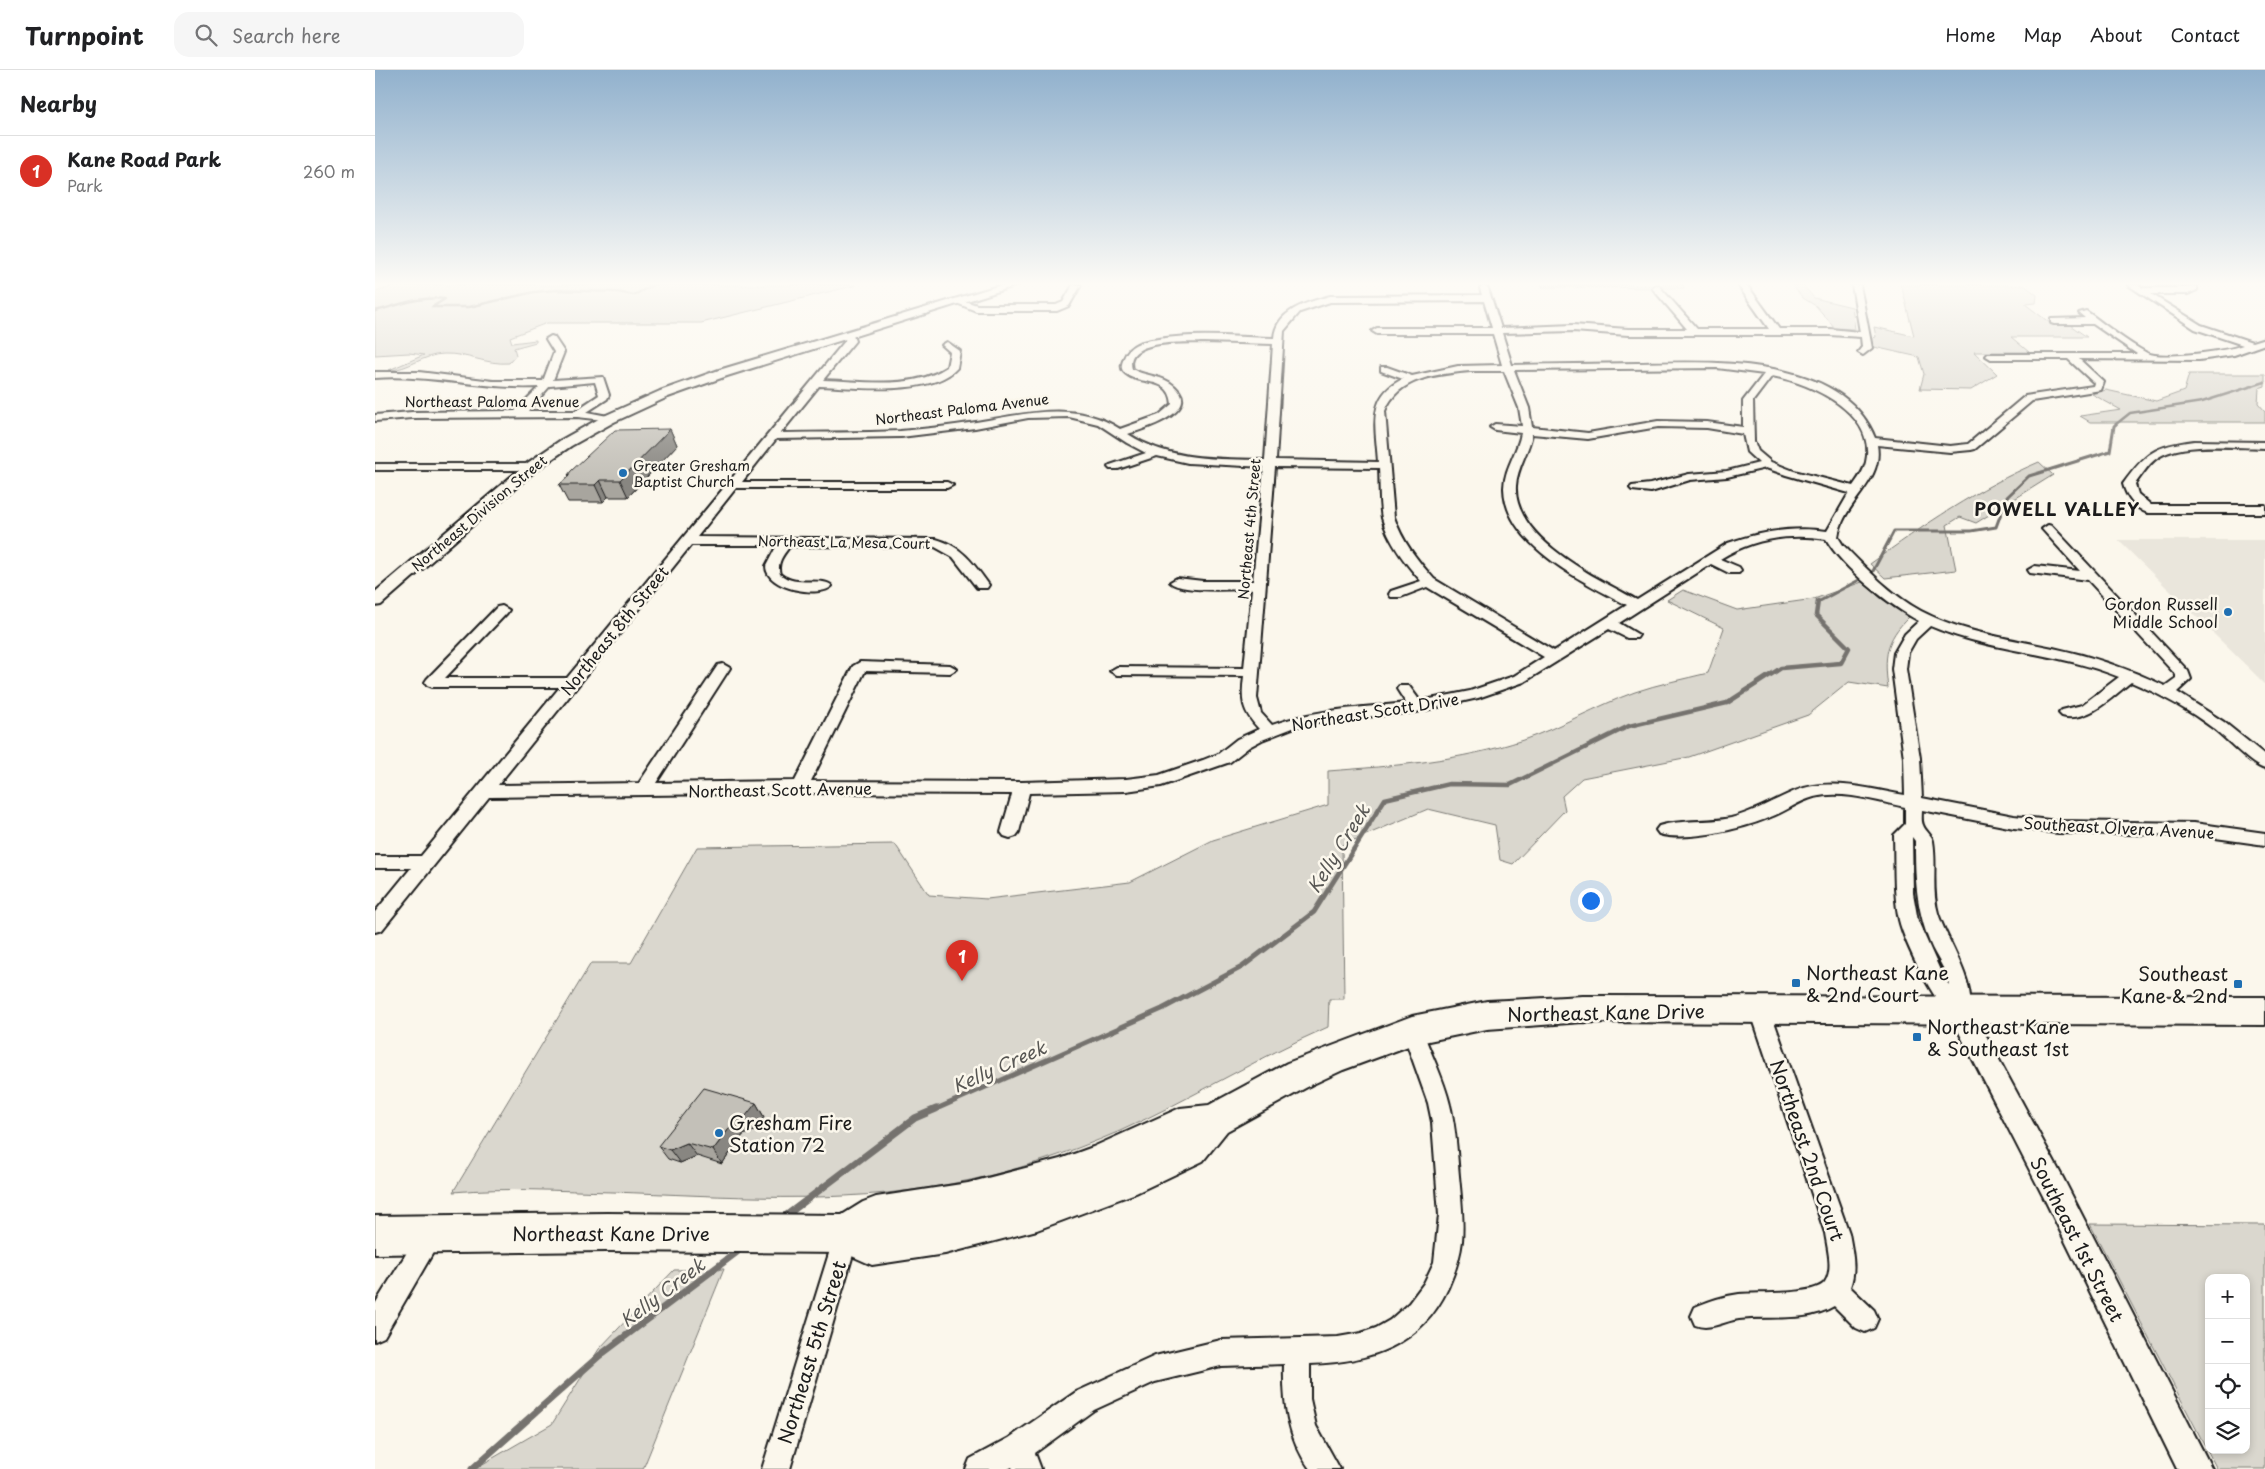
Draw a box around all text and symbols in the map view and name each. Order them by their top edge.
search box [174,12,524,57]
text: Turnpoint [25,17,144,53]
icon: search [192,21,220,49]
text: Search here [232,21,341,49]
text: Home [1945,21,1995,48]
text: Map [2023,21,2062,48]
text: About [2090,21,2142,48]
text: Contact [2170,21,2240,48]
text: Nearby [20,87,97,119]
text: Kane Road Park [67,145,221,173]
text: 1 [32,159,40,183]
text: 260 m [303,159,355,183]
text: Park [67,173,103,197]
street label: Northeast Paloma Avenue [874,388,1050,430]
street label: Northeast Paloma Avenue [405,391,580,412]
street label: Northeast Division Street [407,450,552,576]
place label: Greater Gresham Baptist Church [633,455,750,492]
street label: Northeast 4th Street [1232,457,1266,600]
marker: Greater Gresham Baptist Church [617,467,629,479]
district label: POWELL VALLEY [1974,495,2140,522]
street label: Northeast La Mesa Court [758,530,931,554]
street label: Northeast 8th Street [554,560,674,700]
place label: Gordon Russell Middle School [2104,591,2218,633]
marker: Gordon Russell Middle School [2222,606,2234,618]
street label: Northeast Scott Drive [1290,686,1460,736]
street label: Northeast Scott Avenue [688,775,872,803]
water label: Kelly Creek [1300,798,1377,898]
street label: Southeast Olvera Avenue [2023,810,2215,844]
your location [1578,888,1604,914]
pin: 1 [946,940,978,981]
place label: Northeast Kane & 2nd Court [1806,958,1949,1008]
place label: Southeast Kane & 2nd [2120,959,2228,1009]
marker: Northeast Kane & 2nd Court [1790,977,1802,989]
marker: Southeast Kane & 2nd [2232,978,2244,990]
street label: Northeast Kane Drive [1507,996,1705,1028]
place label: Northeast Kane & Southeast 1st [1927,1012,2070,1062]
marker: Northeast Kane & Southeast 1st [1911,1031,1923,1043]
water label: Kelly Creek [948,1033,1051,1099]
street label: Northeast 2nd Court [1764,1055,1852,1245]
place label: Gresham Fire Station 72 [729,1108,852,1158]
marker: Gresham Fire Station 72 [713,1127,725,1139]
street label: Southeast 1st Street [2024,1152,2132,1327]
street label: Northeast Kane Drive [512,1219,710,1247]
water label: Kelly Creek [614,1250,711,1333]
street label: Northeast 5th Street [770,1257,852,1447]
map controls [2205,1274,2250,1454]
button: + [2205,1274,2250,1319]
button: − [2205,1319,2250,1364]
button: locate [2205,1364,2250,1409]
button: layers [2205,1409,2250,1454]

